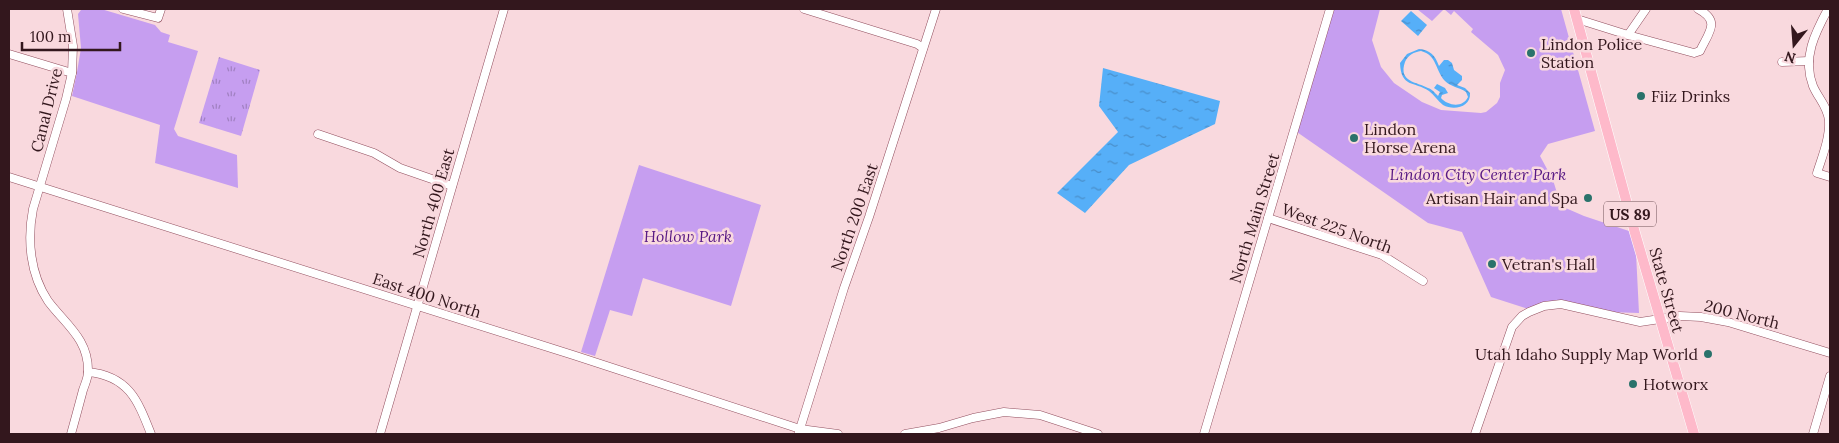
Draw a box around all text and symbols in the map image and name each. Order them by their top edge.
scale bar [22,20,120,52]
north arrow [1769,20,1819,70]
text: 100 m [30,27,71,46]
place label: Lindon Police Station [1541,34,1642,72]
marker: Lindon Police Station [1525,47,1537,59]
text: N [1782,47,1798,68]
street label: Canal Drive [26,66,66,154]
place label: Fiiz Drinks [1651,86,1730,106]
marker: Fiiz Drinks [1635,90,1647,102]
place label: Lindon Horse Arena [1364,119,1456,157]
marker: Lindon Horse Arena [1348,132,1360,144]
street label: North 400 East [408,145,458,260]
street label: North Main Street [1225,150,1284,286]
street label: North 200 East [826,160,882,274]
park label: Lindon City Center Park [1390,164,1566,184]
place label: Artisan Hair and Spa [1425,188,1578,208]
marker: Artisan Hair and Spa [1582,192,1594,204]
street label: West 225 North [1279,199,1395,257]
road number: US 89 [1604,202,1656,226]
park label: Hollow Park [644,226,732,246]
street label: State Street [1645,245,1689,336]
place label: Vetran's Hall [1501,254,1595,274]
marker: Vetran's Hall [1486,258,1498,270]
street label: East 400 North [370,268,484,322]
street label: 200 North [1702,295,1782,333]
place label: Utah Idaho Supply Map World [1475,344,1698,364]
marker: Utah Idaho Supply Map World [1702,348,1714,360]
place label: Hotworx [1643,374,1709,394]
marker: Hotworx [1627,378,1639,390]

